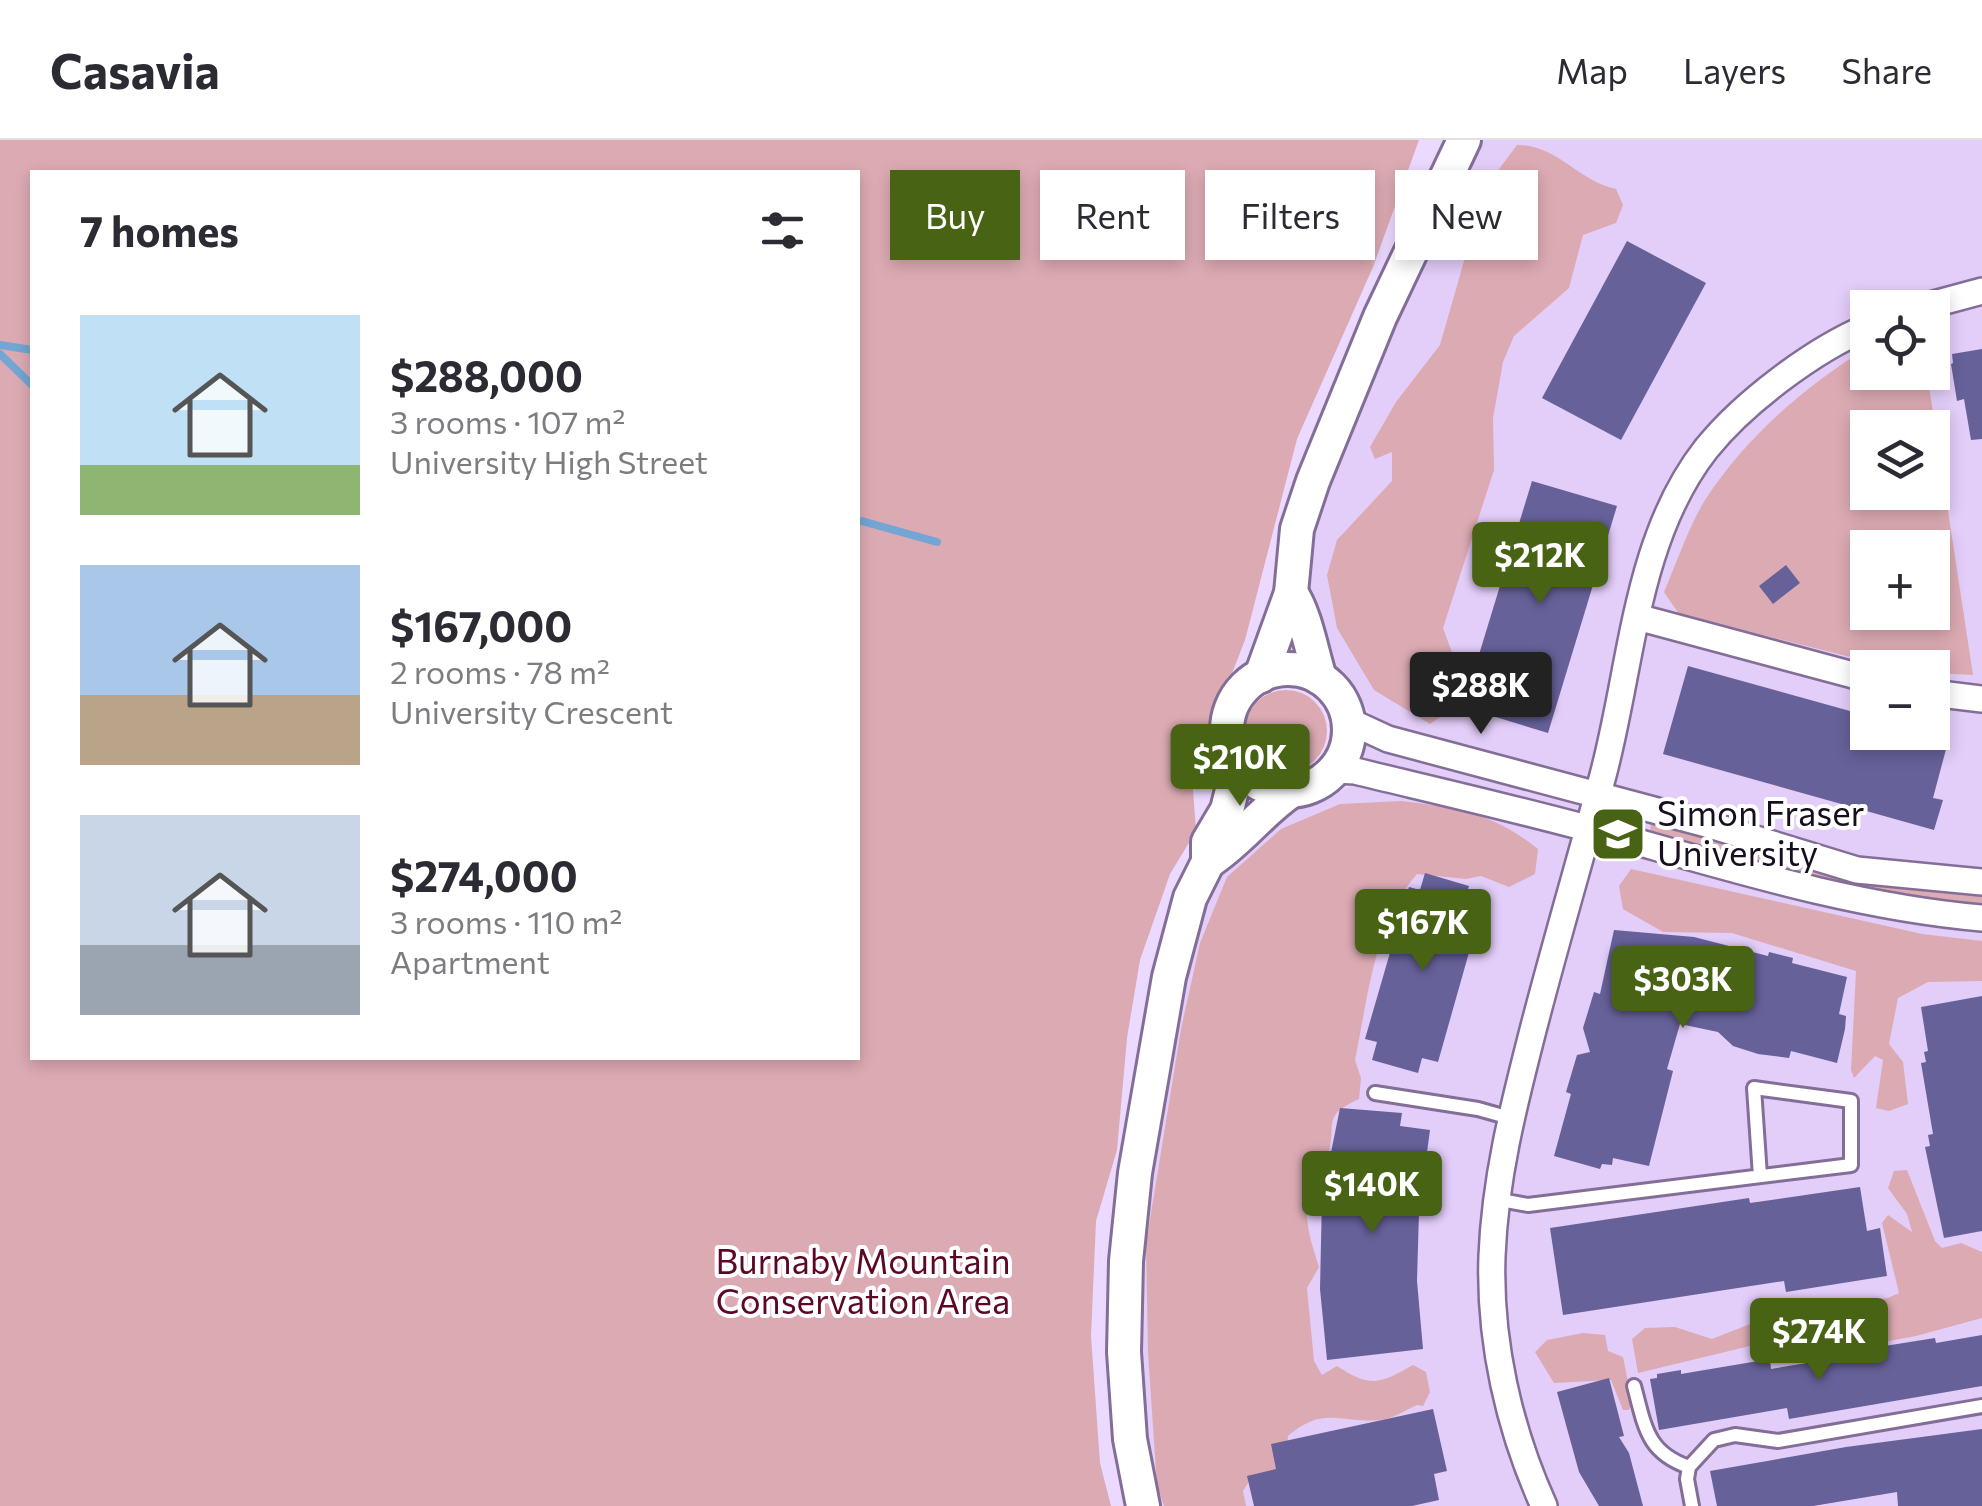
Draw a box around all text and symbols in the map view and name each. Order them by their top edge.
text: Casavia [50,40,220,99]
text: Map [1556,48,1628,91]
text: Layers [1683,48,1786,91]
text: Share [1841,48,1932,91]
chip: Buy [890,170,1020,260]
chip: Rent [1040,170,1185,260]
chip: Filters [1205,170,1375,260]
chip: New [1395,170,1538,260]
icon: filters [755,203,810,258]
text: 7 homes [80,204,239,256]
map controls [1850,290,1950,750]
button: locate [1850,290,1950,390]
text: $288,000 [390,349,583,401]
icon: home [160,355,280,475]
text: 3 rooms · 107 m² [390,401,625,441]
button: layers [1850,410,1950,510]
text: University High Street [390,441,708,481]
pin: $212K [1470,522,1610,607]
button: + [1850,530,1950,630]
text: $212K [1494,534,1586,574]
text: $167,000 [390,599,572,651]
icon: home [160,605,280,725]
button: − [1850,650,1950,750]
text: 2 rooms · 78 m² [390,651,610,691]
pin: $288K [1411,652,1551,737]
text: $288K [1432,664,1530,704]
text: University Crescent [390,691,673,731]
pin: $210K [1170,724,1310,809]
text: $210K [1193,736,1287,776]
place label: Simon Fraser University [1657,790,1865,873]
school or university icon: Simon Fraser University [1588,804,1648,864]
text: $274,000 [390,849,578,901]
icon: home [160,855,280,975]
pin: $167K [1353,889,1493,974]
text: 3 rooms · 110 m² [390,901,622,941]
text: $167K [1377,901,1469,941]
text: Apartment [390,941,550,981]
pin: $303K [1613,946,1753,1031]
text: $303K [1633,958,1733,998]
pin: $140K [1302,1151,1442,1236]
text: $140K [1324,1163,1420,1203]
park label: Burnaby Mountain Conservation Area [715,1238,1011,1321]
pin: $274K [1749,1298,1889,1383]
text: $274K [1772,1310,1866,1350]

